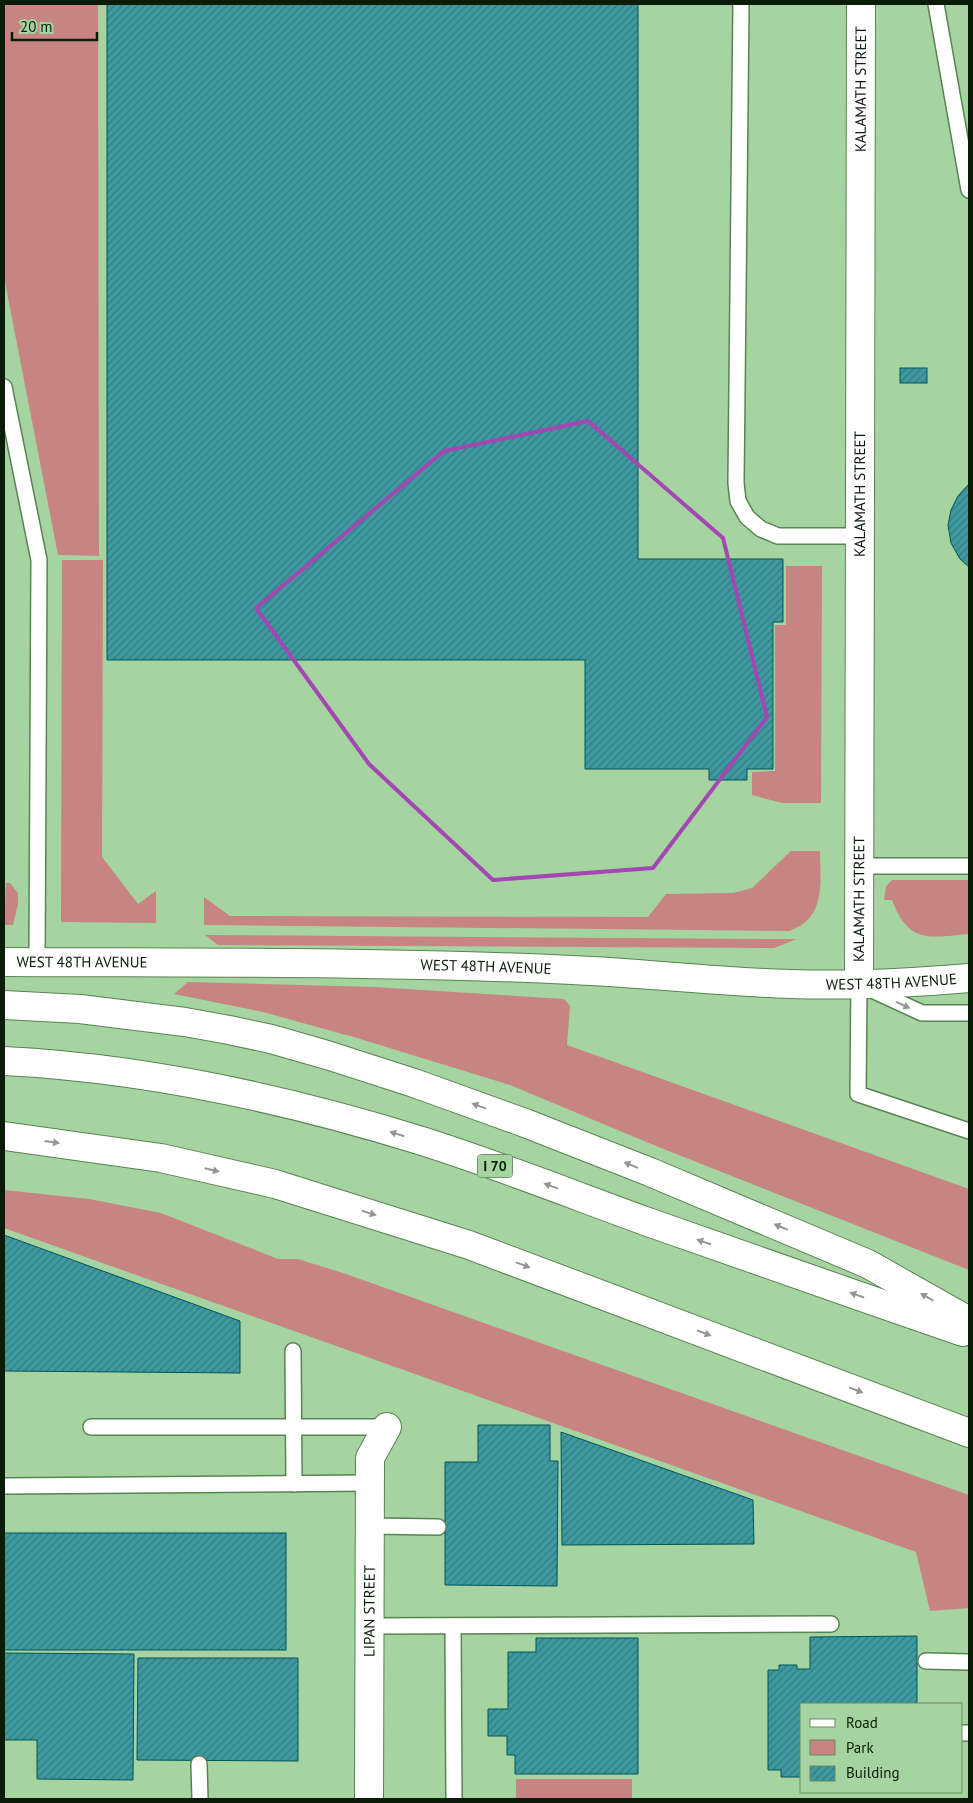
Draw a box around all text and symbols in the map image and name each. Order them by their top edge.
scale bar [12,10,98,42]
text: 20 m [20,17,53,36]
street label: KALAMATH STREET [851,25,870,152]
street label: KALAMATH STREET [850,430,869,557]
street label: KALAMATH STREET [849,835,868,962]
street label: WEST 48TH AVENUE [16,952,147,971]
street label: WEST 48TH AVENUE [420,955,552,978]
street label: WEST 48TH AVENUE [826,969,958,994]
one-way arrow [896,1001,910,1009]
one-way arrow [471,1102,486,1110]
one-way arrow [390,1129,405,1137]
one-way arrow [44,1139,60,1147]
road number: I 70 [478,1154,512,1178]
one-way arrow [624,1160,638,1168]
one-way arrow [205,1166,220,1174]
one-way arrow [543,1182,558,1190]
one-way arrow [361,1210,376,1218]
one-way arrow [773,1223,788,1231]
one-way arrow [696,1237,711,1245]
one-way arrow [516,1261,531,1269]
one-way arrow [849,1291,864,1299]
one-way arrow [920,1293,934,1302]
one-way arrow [697,1329,711,1337]
one-way arrow [849,1386,864,1394]
street label: LIPAN STREET [359,1564,379,1657]
legend [800,1703,963,1793]
text: Road [846,1713,878,1732]
text: Park [846,1738,874,1757]
text: Building [846,1763,900,1782]

